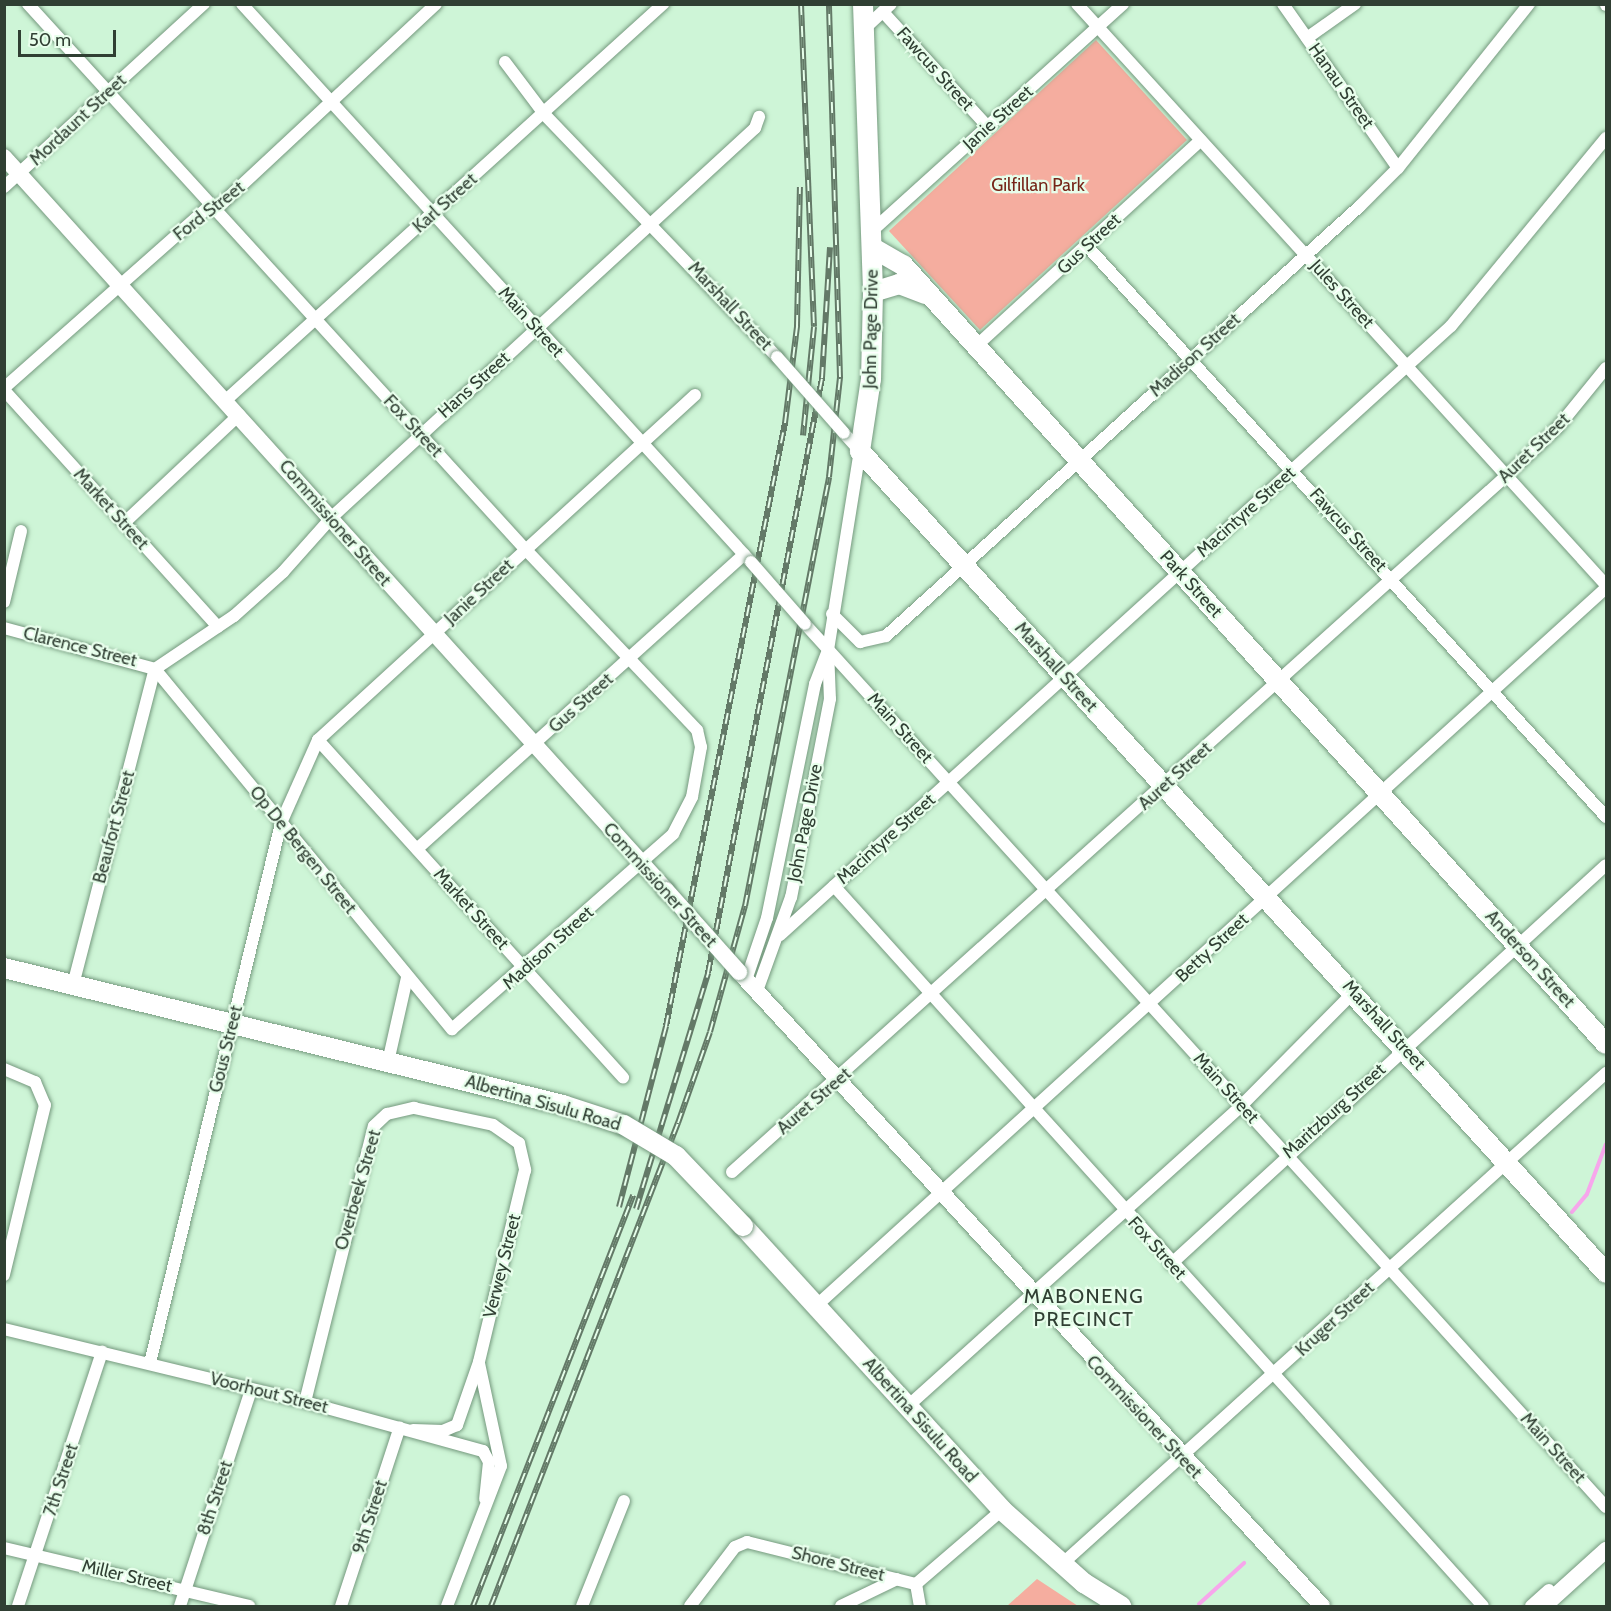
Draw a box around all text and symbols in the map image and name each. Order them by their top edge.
scale bar [21,18,118,56]
street label: Fawcus Street [892,23,978,115]
text: 50 m [29,29,71,51]
street label: Hanau Street [1304,39,1378,133]
street label: Mordaunt Street [25,70,131,170]
street label: Janie Street [959,81,1037,155]
street label: Karl Street [408,169,482,237]
park label: Gilfillan Park [991,174,1085,196]
street label: Ford Street [169,177,249,245]
street label: Gus Street [1053,209,1125,279]
street label: Jules Street [1306,255,1378,333]
street label: Marshall Street [683,257,777,355]
street label: John Page Drive [859,269,883,389]
street label: Main Street [494,282,568,362]
street label: Madison Street [1145,309,1245,401]
street label: Hans Street [434,347,514,423]
street label: Fox Street [379,390,447,462]
street label: Auret Street [1494,409,1574,487]
street label: Commissioner Street [274,456,396,590]
street label: Macintyre Street [1192,462,1300,562]
street label: Market Street [69,464,153,554]
street label: Fawcus Street [1305,484,1391,576]
street label: Park Street [1155,546,1227,622]
street label: Janie Street [440,555,518,629]
street label: Marshall Street [1010,618,1102,716]
street label: Clarence Street [21,622,139,672]
street label: Gus Street [544,668,618,738]
street label: Main Street [863,688,937,768]
street label: Auret Street [1134,737,1216,815]
street label: John Page Drive [783,762,827,884]
street label: Beaufort Street [89,768,139,886]
street label: Op De Bergen Street [245,782,361,918]
street label: Macintyre Street [832,789,940,889]
street label: Commissioner Street [598,818,722,952]
street label: Market Street [429,864,513,954]
street label: Madison Street [498,902,598,994]
street label: Anderson Street [1481,906,1579,1012]
street label: Betty Street [1171,909,1253,987]
street label: Marshall Street [1338,976,1430,1074]
street label: Gous Street [205,1003,247,1095]
street label: Main Street [1189,1048,1263,1128]
street label: Maritzburg Street [1278,1059,1390,1163]
street label: Auret Street [772,1063,856,1139]
street label: Albertina Sisulu Road [463,1070,623,1136]
street label: Overbeek Street [330,1127,386,1253]
street label: Verwey Street [479,1212,525,1320]
street label: Fox Street [1123,1212,1191,1284]
street label: Kruger Street [1291,1277,1379,1361]
district label: MABONENG PRECINCT [1024,1285,1144,1332]
street label: Commissioner Street [1082,1351,1206,1483]
street label: Albertina Sisulu Road [858,1353,982,1487]
street label: Voorhout Street [208,1368,330,1418]
street label: Main Street [1516,1408,1590,1488]
street label: 7th Street [39,1441,83,1519]
street label: 8th Street [193,1458,237,1538]
street label: 9th Street [348,1477,392,1557]
street label: Shore Street [789,1542,887,1586]
street label: Miller Street [80,1555,174,1597]

